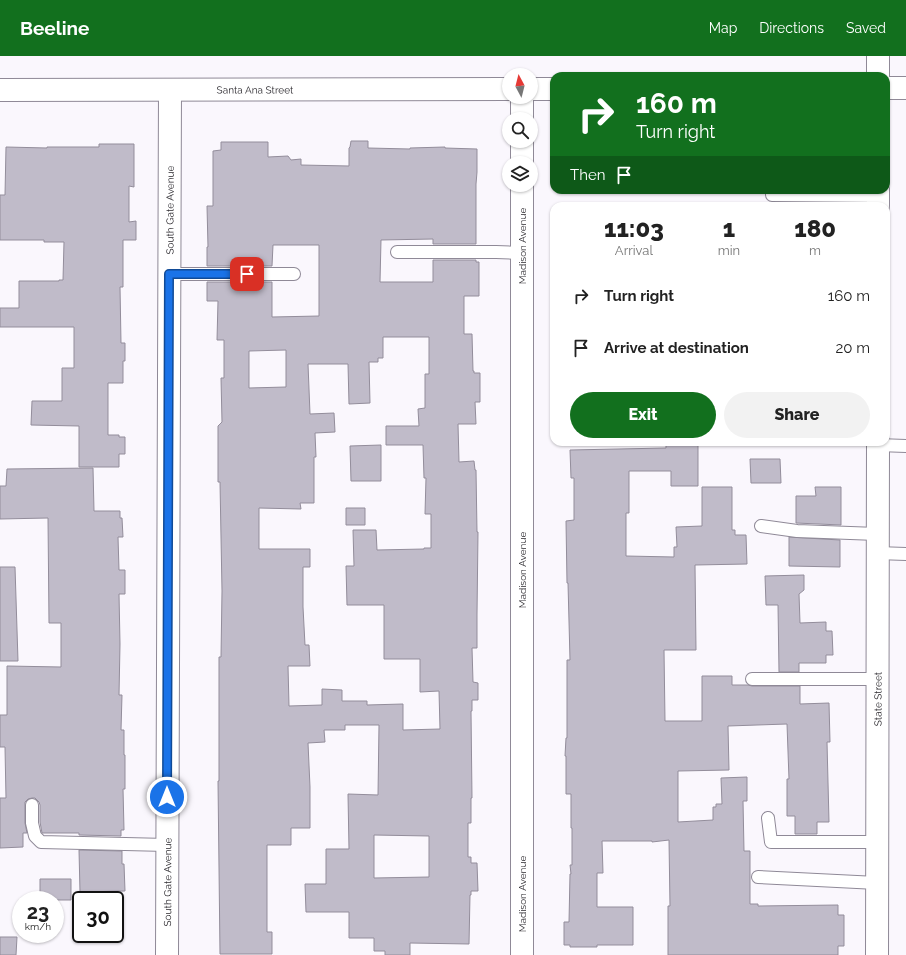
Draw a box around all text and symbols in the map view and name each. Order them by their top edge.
text: Beeline [20,17,89,39]
text: Map [709,20,737,36]
text: Directions [759,20,824,36]
text: Saved [846,20,886,36]
north arrow [502,68,538,104]
map controls [502,68,538,192]
street label: Santa Ana Street [217,84,294,96]
text: 160 m [636,87,717,120]
icon: right [570,88,622,140]
button: search [502,112,538,148]
text: Turn right [636,121,715,142]
button: layers [502,156,538,192]
icon: arrive [613,164,635,186]
street label: South Gate Avenue [164,165,176,254]
text: Then [570,166,605,184]
street label: Madison Avenue [517,208,528,284]
text: 11:03 [604,214,664,243]
text: 1 [723,214,735,243]
text: 180 [794,214,836,243]
text: Arrival [615,243,653,258]
text: min [718,243,740,258]
text: m [809,243,821,258]
pin [230,257,264,291]
icon: arrive [236,263,258,285]
icon: right [570,285,592,307]
text: Turn right [604,287,674,305]
text: 160 m [828,287,870,305]
icon: arrive [570,337,592,359]
text: Arrive at destination [604,339,749,357]
text: 20 m [835,339,870,357]
button: Exit [570,392,716,438]
button: Share [724,392,870,438]
street label: Madison Avenue [517,532,528,608]
street label: State Street [872,671,884,726]
position arrow [146,776,188,818]
street label: South Gate Avenue [162,837,173,926]
street label: Madison Avenue [517,856,528,932]
speed limit sign: 30 [72,891,124,943]
text: 23 [27,900,49,924]
text: km/h [25,921,51,932]

